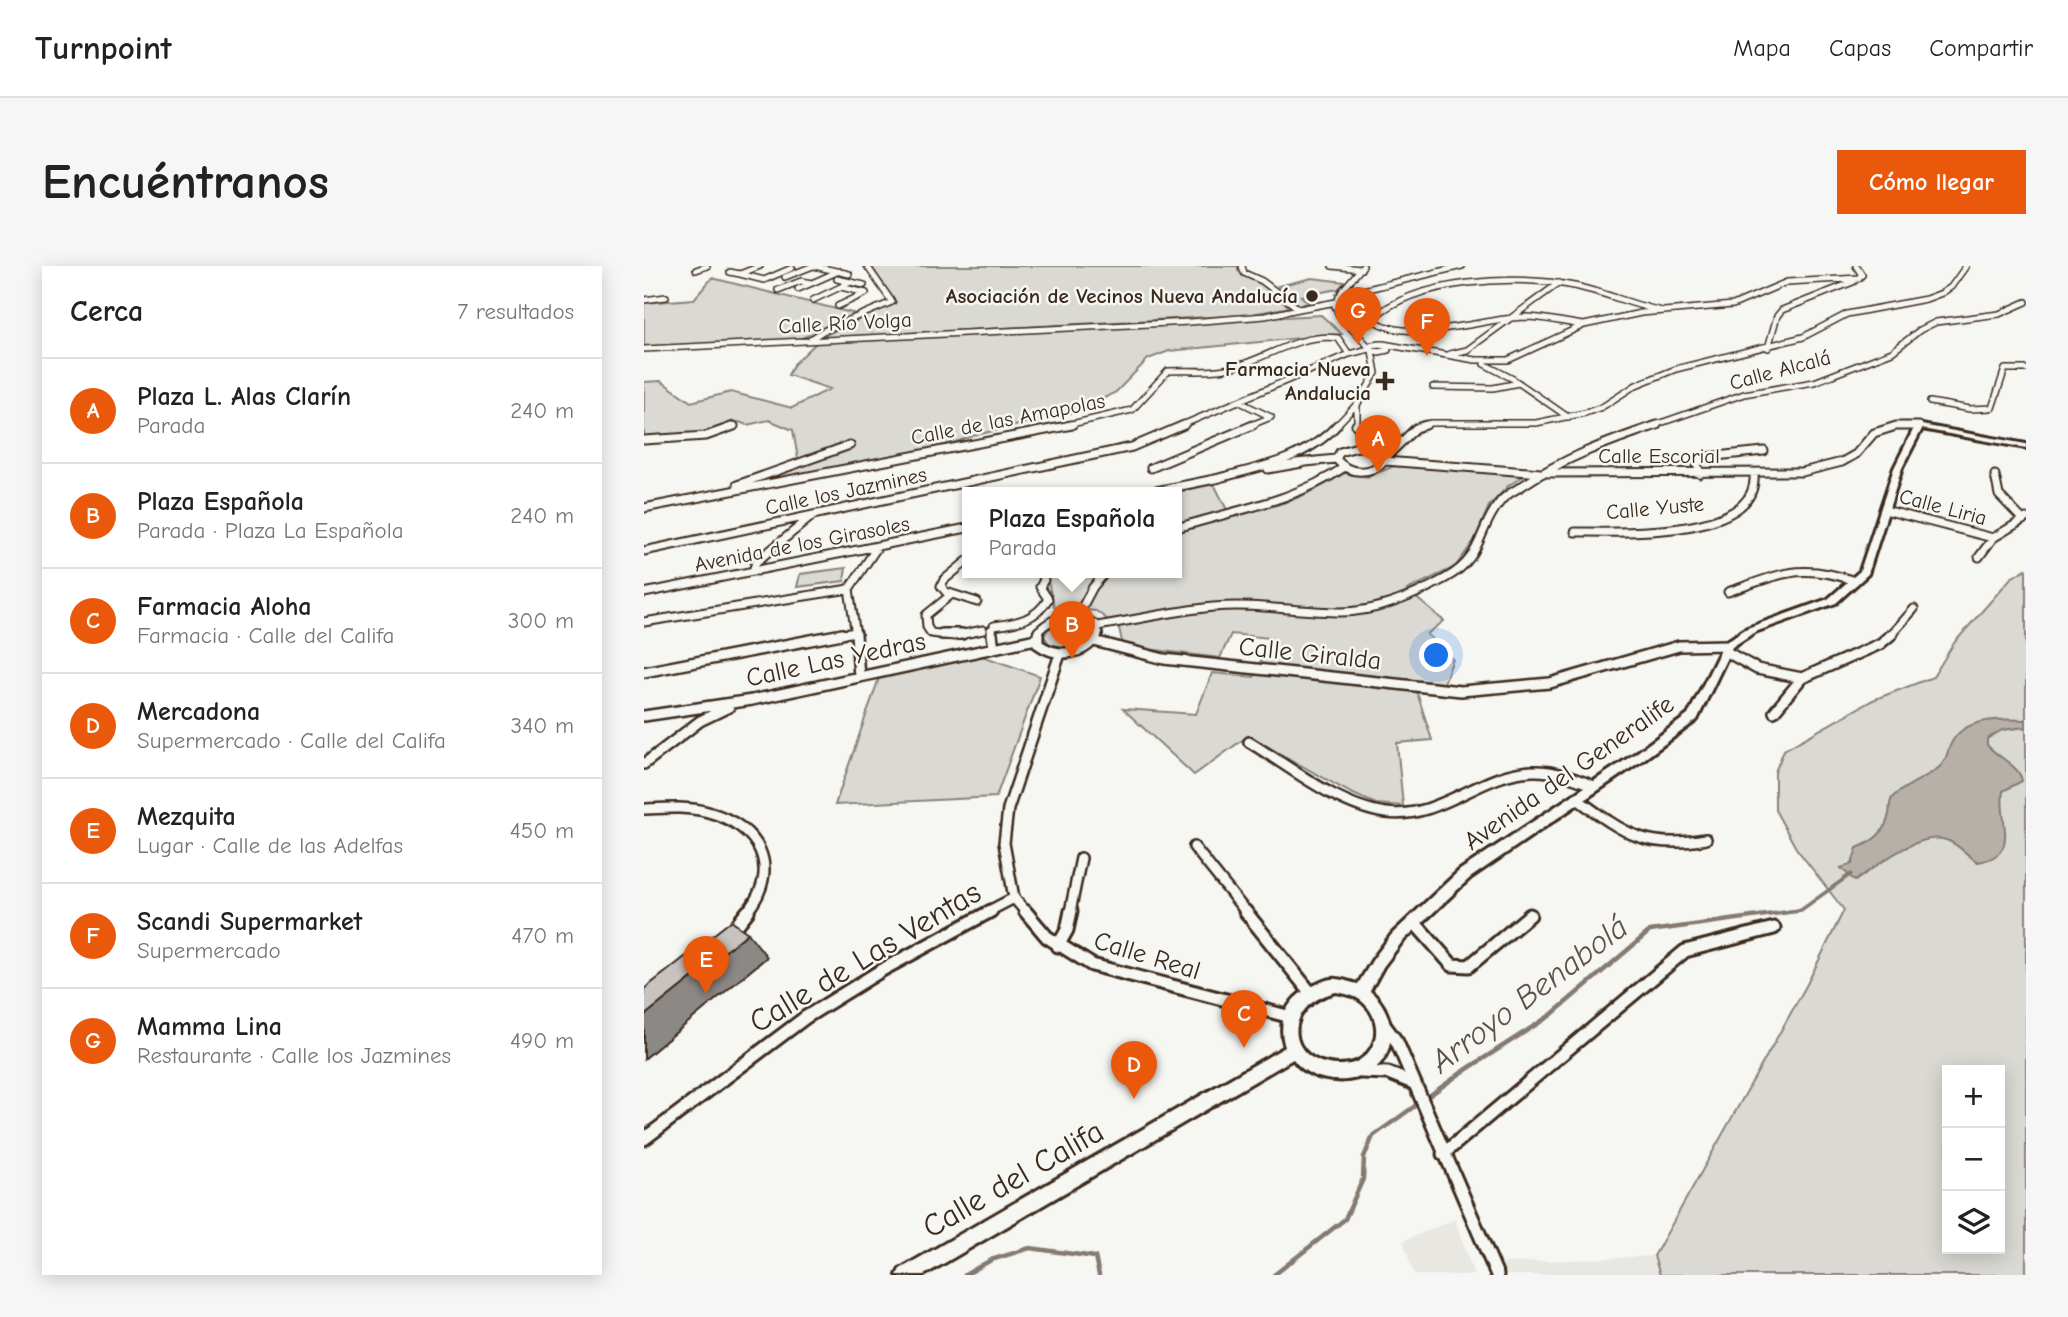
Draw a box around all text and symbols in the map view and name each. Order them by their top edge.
text: Turnpoint [35,29,172,67]
text: Mapa [1733,34,1791,62]
text: Capas [1829,34,1891,62]
text: Compartir [1929,34,2033,62]
button: Cómo llegar [1837,150,2026,214]
text: Encuéntranos [42,154,329,210]
place label: Asociación de Vecinos Nueva Andalucía [946,284,1298,308]
pin: G [1335,287,1381,345]
marker: Asociación de Vecinos Nueva Andalucía [1304,288,1320,304]
text: Cerca [70,294,143,329]
text: 7 resultados [457,298,574,325]
pin: F [1404,298,1450,356]
street label: Calle Río Volga [778,308,912,338]
street label: Calle Alcalá [1727,345,1833,395]
place label: Farmacia Nueva Andalucia [1225,357,1371,405]
marker: Farmacia Nueva Andalucia [1377,373,1393,389]
text: Plaza L. Alas Clarín [137,382,351,412]
street label: Calle de las Amapolas [909,388,1107,450]
text: A [87,397,99,424]
text: 240 m [510,397,574,424]
text: Parada [137,412,205,439]
pin: A [1355,415,1401,473]
street label: Calle Escorial [1598,444,1720,468]
street label: Calle los Jazmines [763,462,929,520]
street label: Calle Liria [1897,484,1989,530]
text: Plaza Española [137,487,304,517]
popup [962,487,1182,578]
street label: Calle Yuste [1605,492,1705,524]
text: B [86,502,100,529]
text: 240 m [510,502,574,529]
text: Plaza Española [989,504,1156,534]
street label: Avenida de los Girasoles [692,511,912,577]
text: Parada · Plaza La Española [137,517,404,544]
text: Parada [989,534,1057,561]
text: Farmacia Aloha [137,592,312,622]
pin: B [1049,601,1095,659]
text: C [86,607,100,634]
text: 300 m [508,607,574,634]
text: Farmacia · Calle del Califa [137,622,394,649]
street label: Calle Las Yedras [744,626,928,694]
street label: Calle Giralda [1237,632,1383,676]
your location [1419,638,1453,672]
street label: Avenida del Generalife [1458,689,1680,857]
text: Mercadona [137,697,260,727]
text: D [86,712,100,739]
text: 340 m [511,712,574,739]
text: Supermercado · Calle del Califa [137,727,446,754]
text: Mezquita [137,802,236,832]
text: E [86,817,100,844]
text: 450 m [510,817,574,844]
text: Lugar · Calle de las Adelfas [137,832,403,859]
street label: Calle de Las Ventas [743,873,987,1041]
text: Scandi Supermarket [137,907,362,937]
water label: Arroyo Benabolá [1422,908,1635,1081]
text: F [86,922,100,949]
text: 470 m [511,922,574,949]
street label: Calle Real [1090,926,1204,986]
pin: E [683,936,729,994]
text: Supermercado [137,937,281,964]
pin: C [1221,990,1267,1048]
text: Mamma Lina [137,1012,282,1042]
text: G [85,1027,101,1054]
text: 490 m [510,1027,574,1054]
pin: D [1111,1041,1157,1099]
text: Restaurante · Calle los Jazmines [137,1042,451,1069]
map controls [1942,1065,2005,1254]
button: + [1942,1065,2005,1128]
street label: Calle del Califa [916,1112,1110,1246]
button: − [1942,1128,2005,1191]
button: layers [1942,1191,2005,1254]

